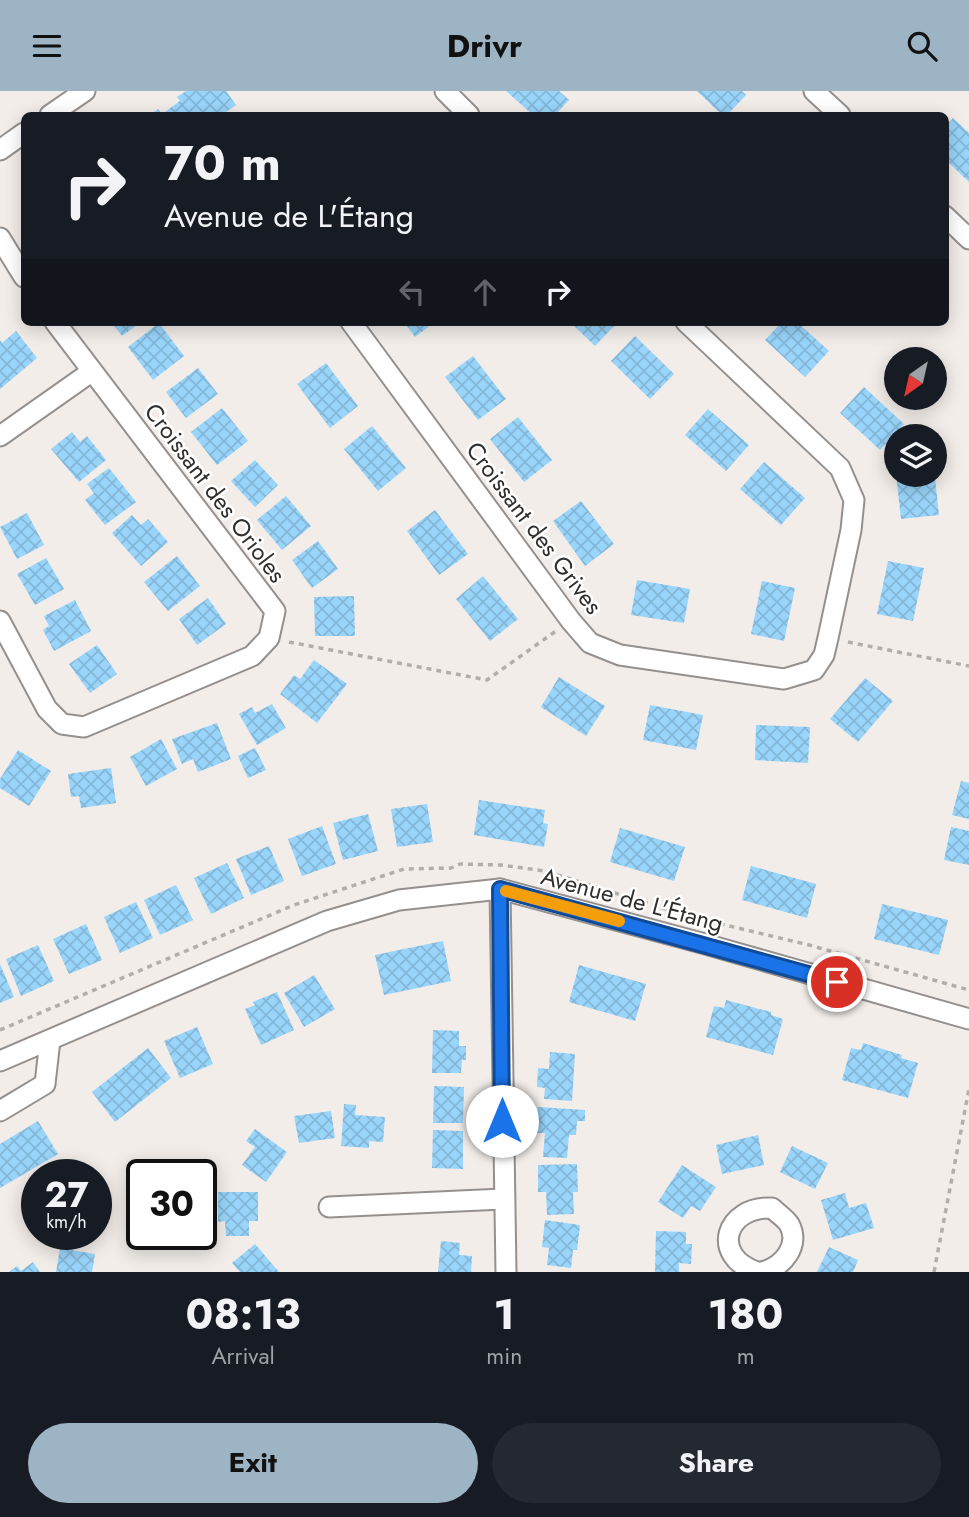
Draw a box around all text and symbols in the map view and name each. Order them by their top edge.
text: Drivr [447,23,522,69]
icon: menu [28,27,66,65]
icon: search [903,27,941,65]
text: 70 m [164,128,281,198]
icon: right [49,140,140,231]
text: Avenue de L'Étang [164,193,414,239]
icon: left [393,273,431,311]
icon: ahead [466,273,504,311]
icon: right [539,273,577,311]
north arrow [884,347,947,409]
map controls [884,347,947,487]
street label: Croissant des Orioles [136,395,295,590]
button: layers [884,424,947,487]
street label: Croissant des Grives [458,434,611,621]
street label: Avenue de L'Étang [537,858,727,941]
pin [807,952,867,1012]
icon: arrive [818,963,856,1001]
position arrow [465,1084,539,1158]
speed limit sign: 30 [126,1159,217,1250]
text: 27 [44,1170,89,1220]
text: km/h [46,1209,87,1235]
text: 08:13 [186,1284,301,1345]
text: 1 [494,1284,515,1345]
text: 180 [708,1284,783,1345]
text: Arrival [211,1339,275,1373]
text: min [486,1339,522,1373]
text: m [737,1339,755,1373]
button: Exit [28,1423,478,1503]
button: Share [492,1423,941,1503]

